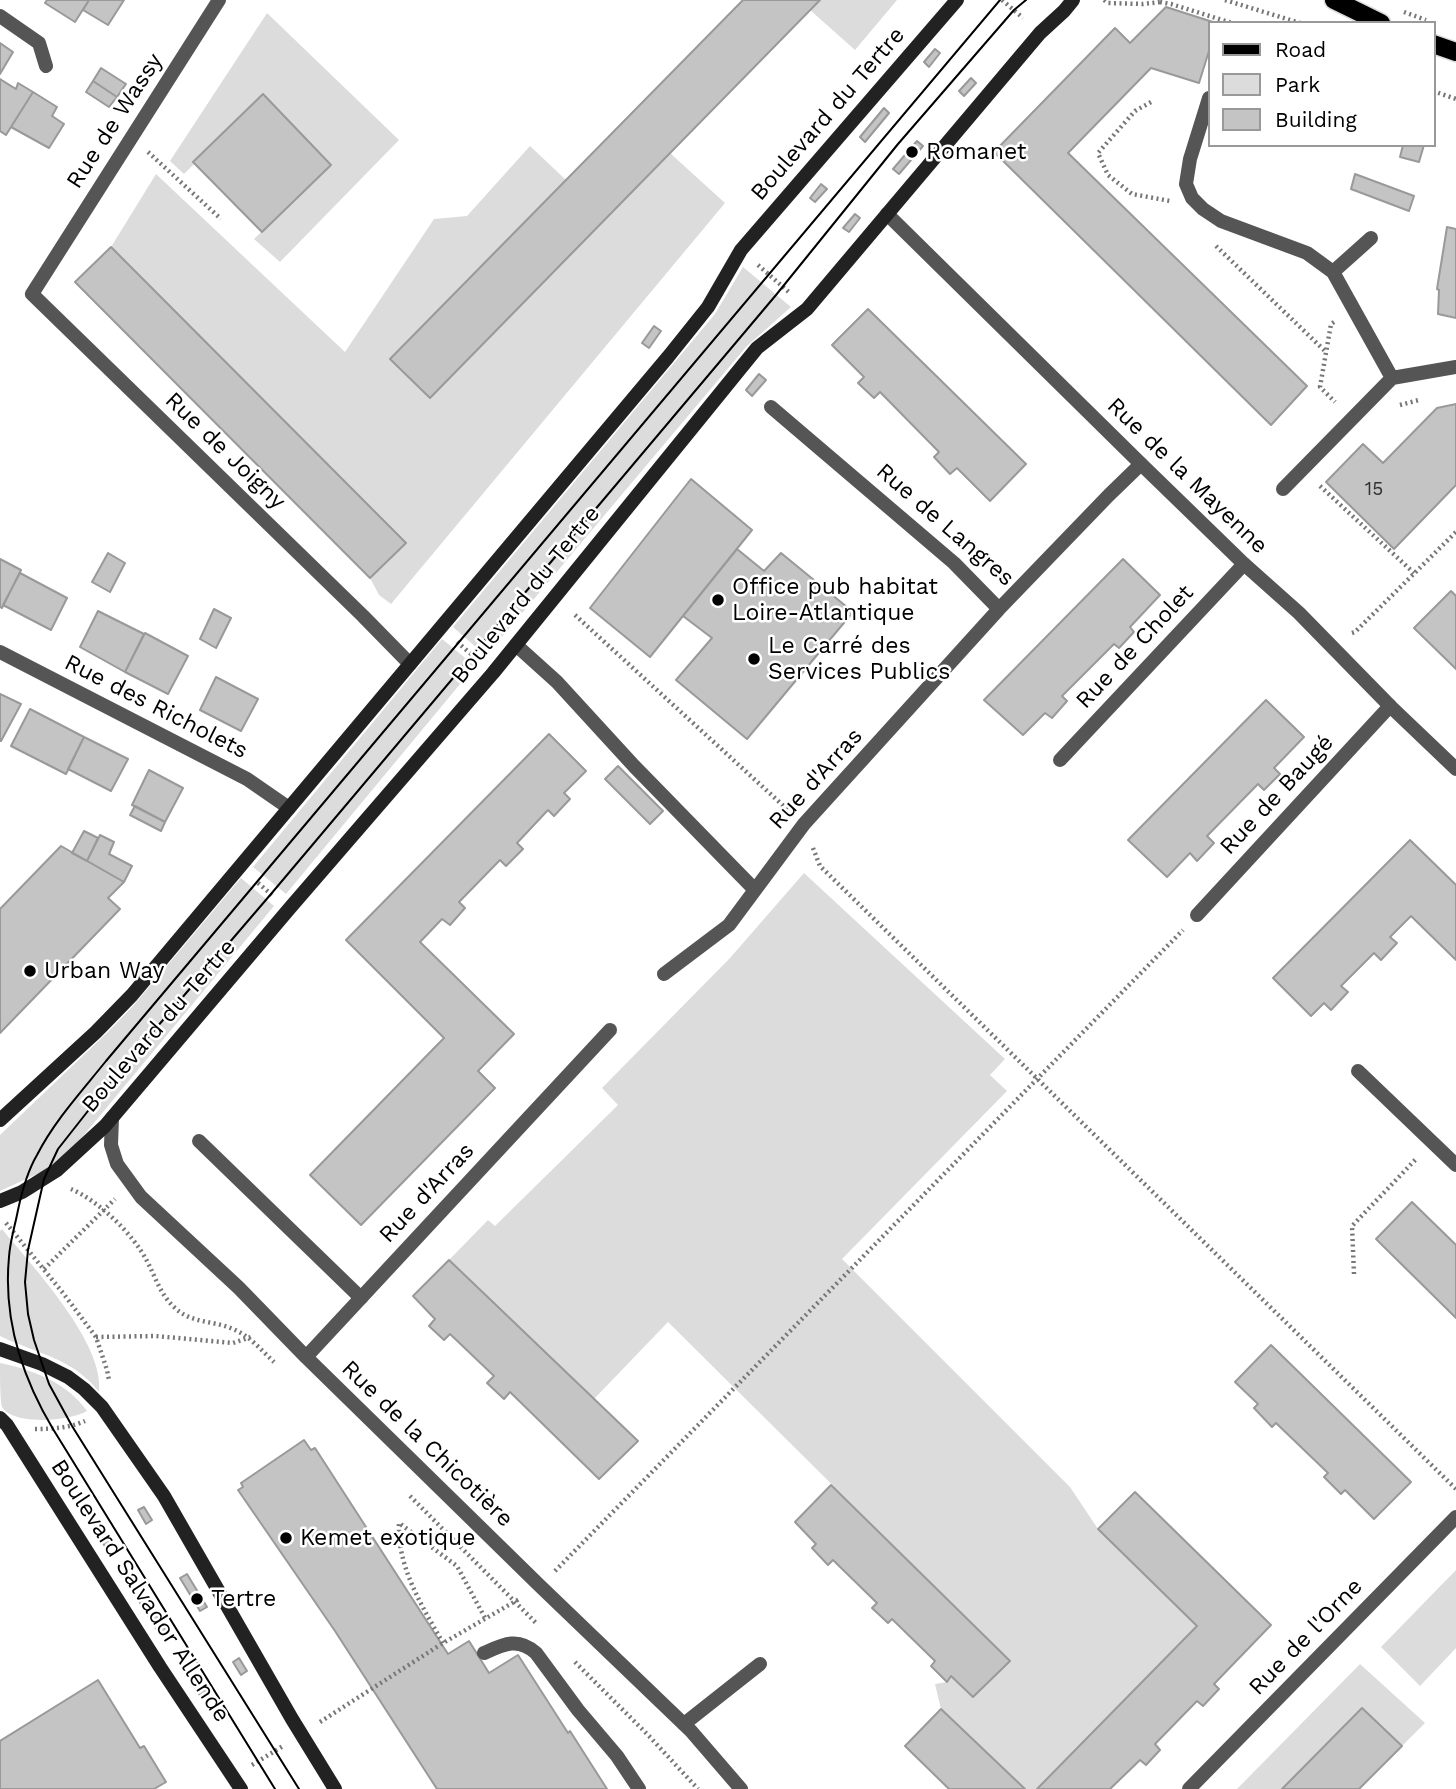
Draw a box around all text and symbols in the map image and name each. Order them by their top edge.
legend [1208,21,1435,147]
street label: Boulevard du Tertre [745,22,911,206]
text: Road [1275,37,1326,62]
street label: Rue de Wassy [61,48,169,194]
text: Park [1275,72,1320,97]
text: Building [1275,107,1357,132]
place label: Romanet [926,138,1026,166]
marker: Romanet [904,144,920,160]
street label: Rue de Joigny [159,387,291,515]
street label: Rue de la Mayenne [1101,392,1273,560]
street label: Rue de Langres [870,458,1020,592]
house number: 15 [1365,478,1383,500]
street label: Boulevard du Tertre [446,501,606,689]
place label: Office pub habitat Loire-Atlantique [732,573,938,627]
street label: Rue de Cholet [1071,579,1199,715]
marker: Office pub habitat Loire-Atlantique [710,592,726,608]
place label: Le Carré des Services Publics [768,632,950,686]
street label: Rue des Richolets [60,649,252,765]
marker: Le Carré des Services Publics [746,651,762,667]
street label: Rue d'Arras [763,723,869,835]
street label: Rue de Baugé [1215,729,1339,861]
street label: Boulevard du Tertre [76,934,242,1118]
place label: Urban Way [44,957,164,985]
marker: Urban Way [22,963,38,979]
street label: Rue d'Arras [374,1137,480,1249]
street label: Rue de la Chicotière [336,1355,518,1533]
street label: Boulevard Salvador Allende [45,1454,235,1728]
place label: Kemet exotique [300,1524,476,1552]
marker: Kemet exotique [278,1530,294,1546]
street label: Rue de l'Orne [1243,1573,1369,1701]
place label: Tertre [211,1585,276,1613]
marker: Tertre [189,1591,205,1607]

